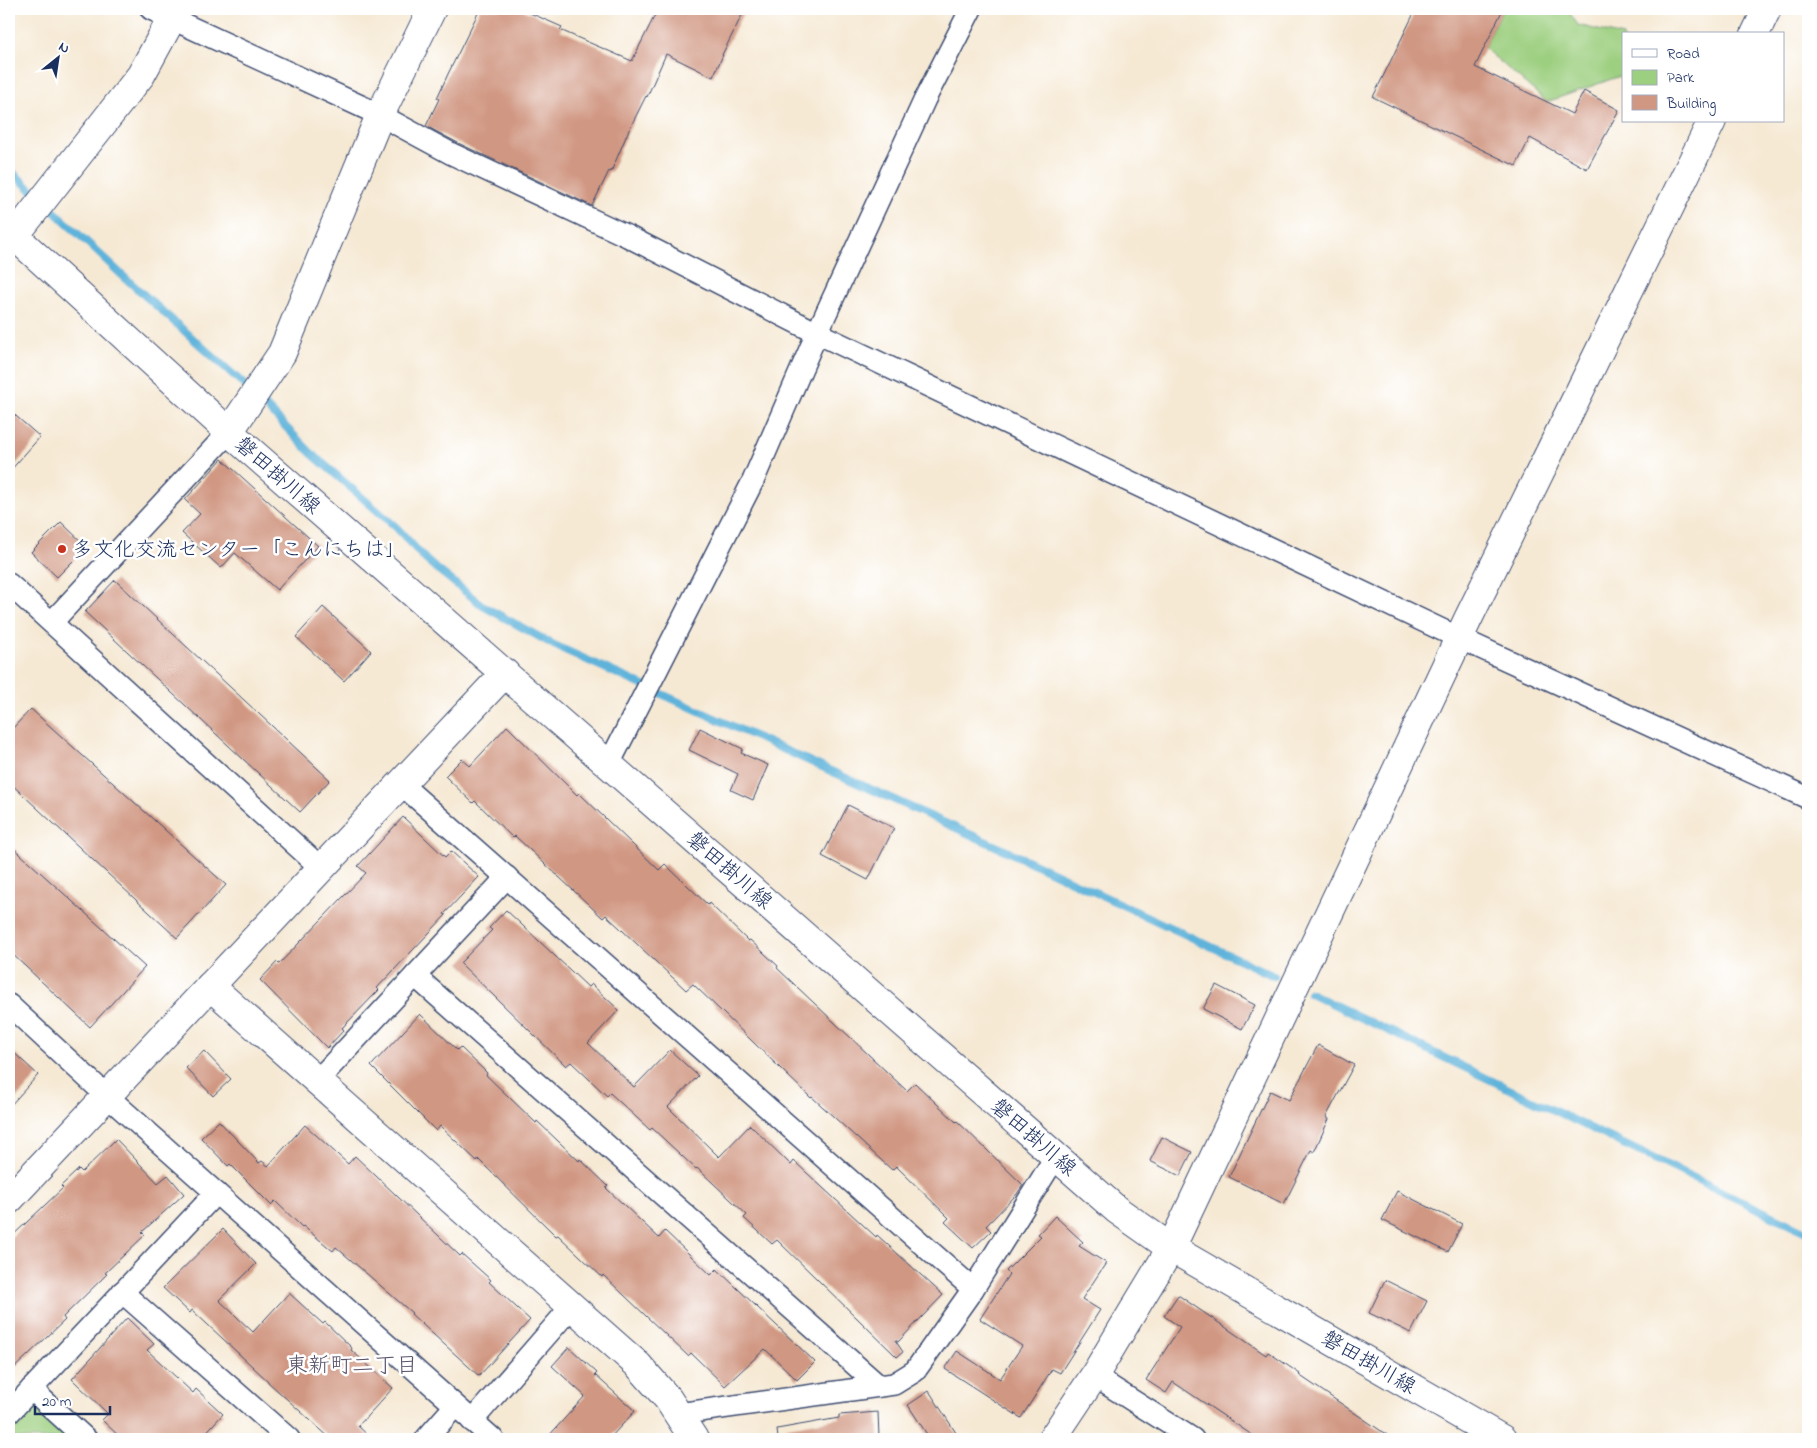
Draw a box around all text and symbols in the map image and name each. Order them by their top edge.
north arrow [32,32,82,82]
legend [1622,32,1784,122]
text: N [54,37,73,59]
text: Road [1667,43,1700,65]
text: Park [1667,67,1695,89]
text: Building [1666,93,1716,116]
street label: 磐田掛川線 [227,431,326,522]
place label: 多文化交流センター「こんにちは」 [72,536,406,566]
marker: 多文化交流センター「こんにちは」 [56,543,68,555]
street label: 磐田掛川線 [679,826,778,917]
street label: 磐田掛川線 [983,1093,1082,1184]
street label: 磐田掛川線 [1315,1324,1421,1403]
district label: 東新町二丁目 [286,1351,418,1383]
scale bar [35,1383,110,1415]
text: 20 m [42,1391,72,1413]

